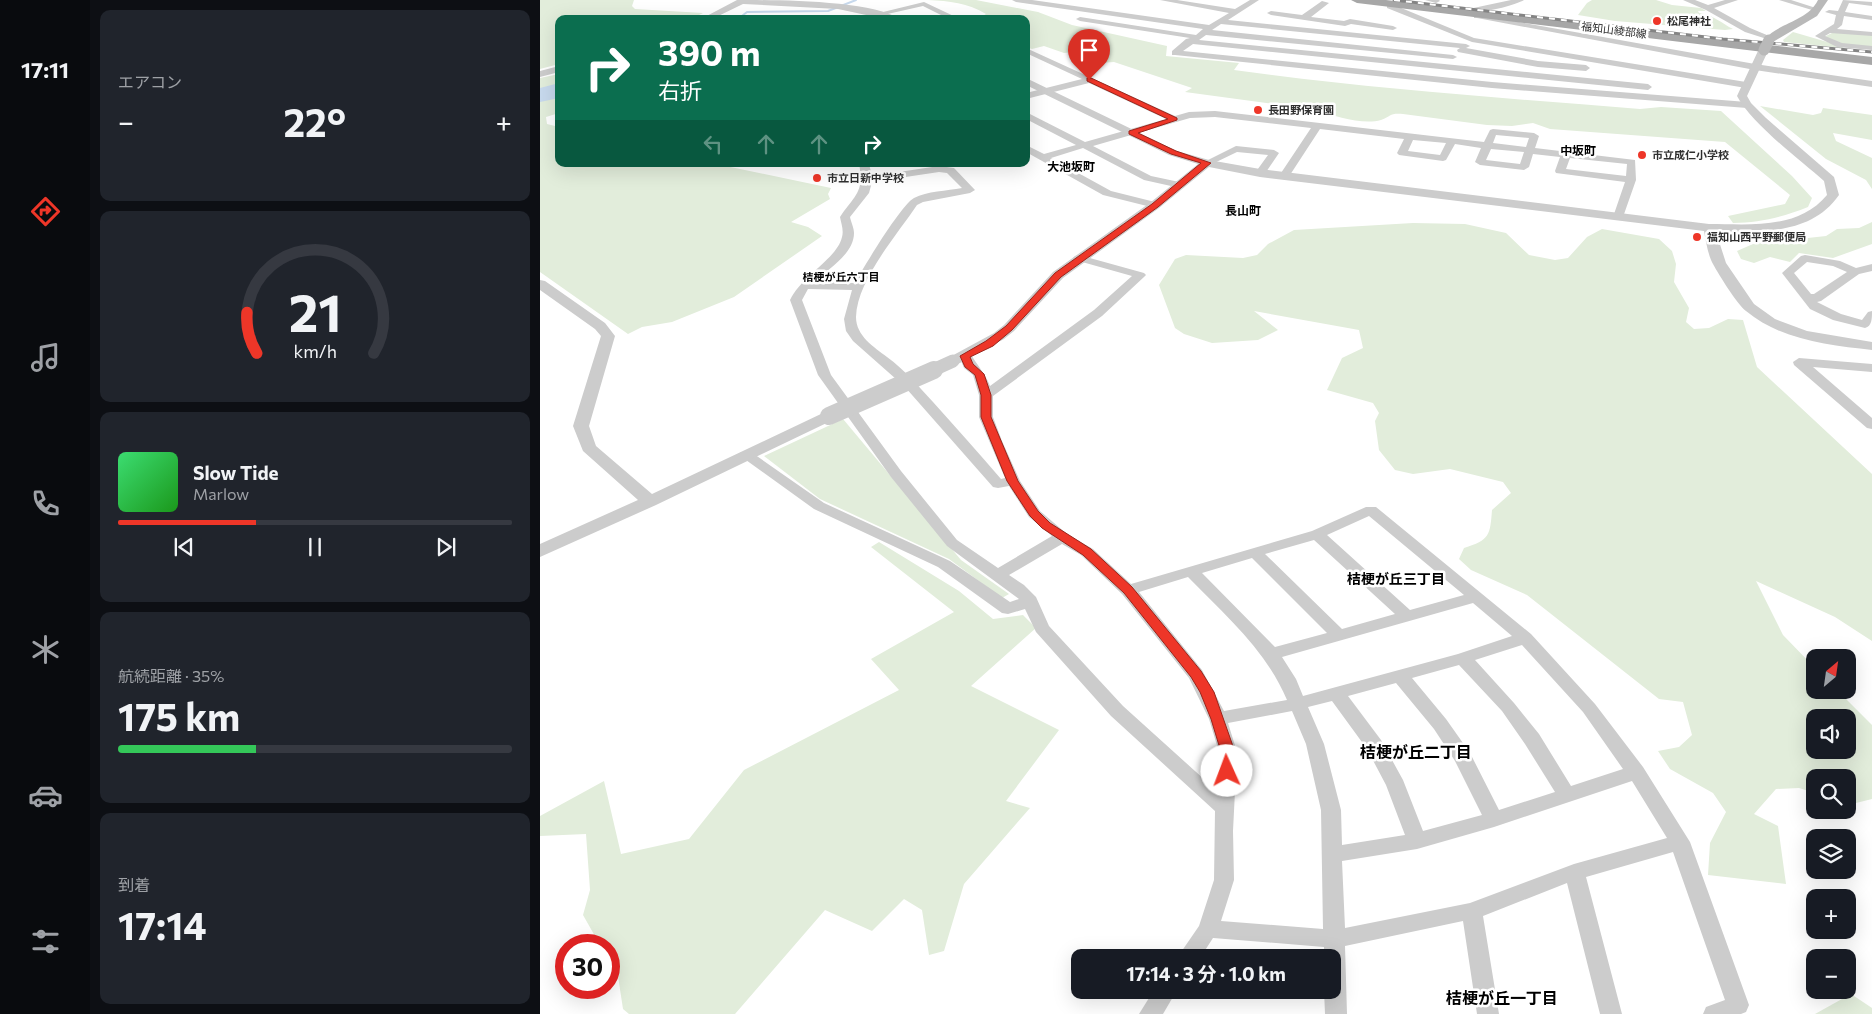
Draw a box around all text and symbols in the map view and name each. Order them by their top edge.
place label: 松尾神社 [1667,14,1711,27]
marker: 松尾神社 [1651,15,1663,27]
street label: 福知山綾部線 [1581,19,1648,40]
pin [1068,29,1110,80]
text: 390 m [658,30,760,73]
icon: right [575,35,640,100]
icon: arrive [1075,36,1103,64]
text: 17:11 [21,56,69,83]
text: エアコン [118,72,182,91]
text: 右折 [658,77,702,104]
text: 22° [283,98,346,145]
place label: 長田野保育園 [1268,103,1334,116]
text: − [118,104,134,138]
text: + [496,104,512,138]
marker: 長田野保育園 [1252,104,1264,116]
icon: left [699,130,727,158]
icon: ahead [752,130,780,158]
icon: ahead [805,130,833,158]
icon: right [858,130,886,158]
district label: 中坂町 [1560,143,1596,157]
place label: 市立成仁小学校 [1652,148,1729,161]
marker: 市立成仁小学校 [1636,149,1648,161]
district label: 大池坂町 [1047,159,1095,173]
place label: 市立日新中学校 [827,171,904,184]
marker: 市立日新中学校 [811,172,823,184]
icon: directions [28,194,63,229]
district label: 長山町 [1225,203,1261,217]
place label: 福知山西平野郵便局 [1707,230,1806,243]
marker: 福知山西平野郵便局 [1691,231,1703,243]
district label: 桔梗が丘六丁目 [803,270,880,283]
text: 21 [288,279,342,343]
icon: music [28,340,63,375]
text: km/h [293,340,337,362]
text: Slow Tide [193,461,279,484]
text: Marlow [193,484,249,503]
icon: phone [28,486,63,521]
icon: previous [170,533,198,561]
icon: pause [301,533,329,561]
icon: next [432,533,460,561]
district label: 桔梗が丘三丁目 [1347,570,1445,587]
icon: climate [28,632,63,667]
north arrow [1806,649,1856,699]
map controls [1806,649,1856,999]
text: 航続距離 · 35% [118,666,224,685]
text: 175 km [118,692,240,739]
button: sound [1806,709,1856,759]
district label: 桔梗が丘二丁目 [1360,742,1472,761]
position arrow [1200,744,1252,796]
button: search [1806,769,1856,819]
icon: car [28,778,63,813]
button: layers [1806,829,1856,879]
text: 到着 [118,875,150,894]
button: + [1806,889,1856,939]
text: 17:14 [118,901,207,948]
icon: filters [28,924,63,959]
speed limit sign: 30 [555,934,620,999]
button: − [1806,949,1856,999]
text: 17:14 · 3 分 · 1.0 km [1126,962,1286,985]
district label: 桔梗が丘一丁目 [1446,988,1558,1007]

